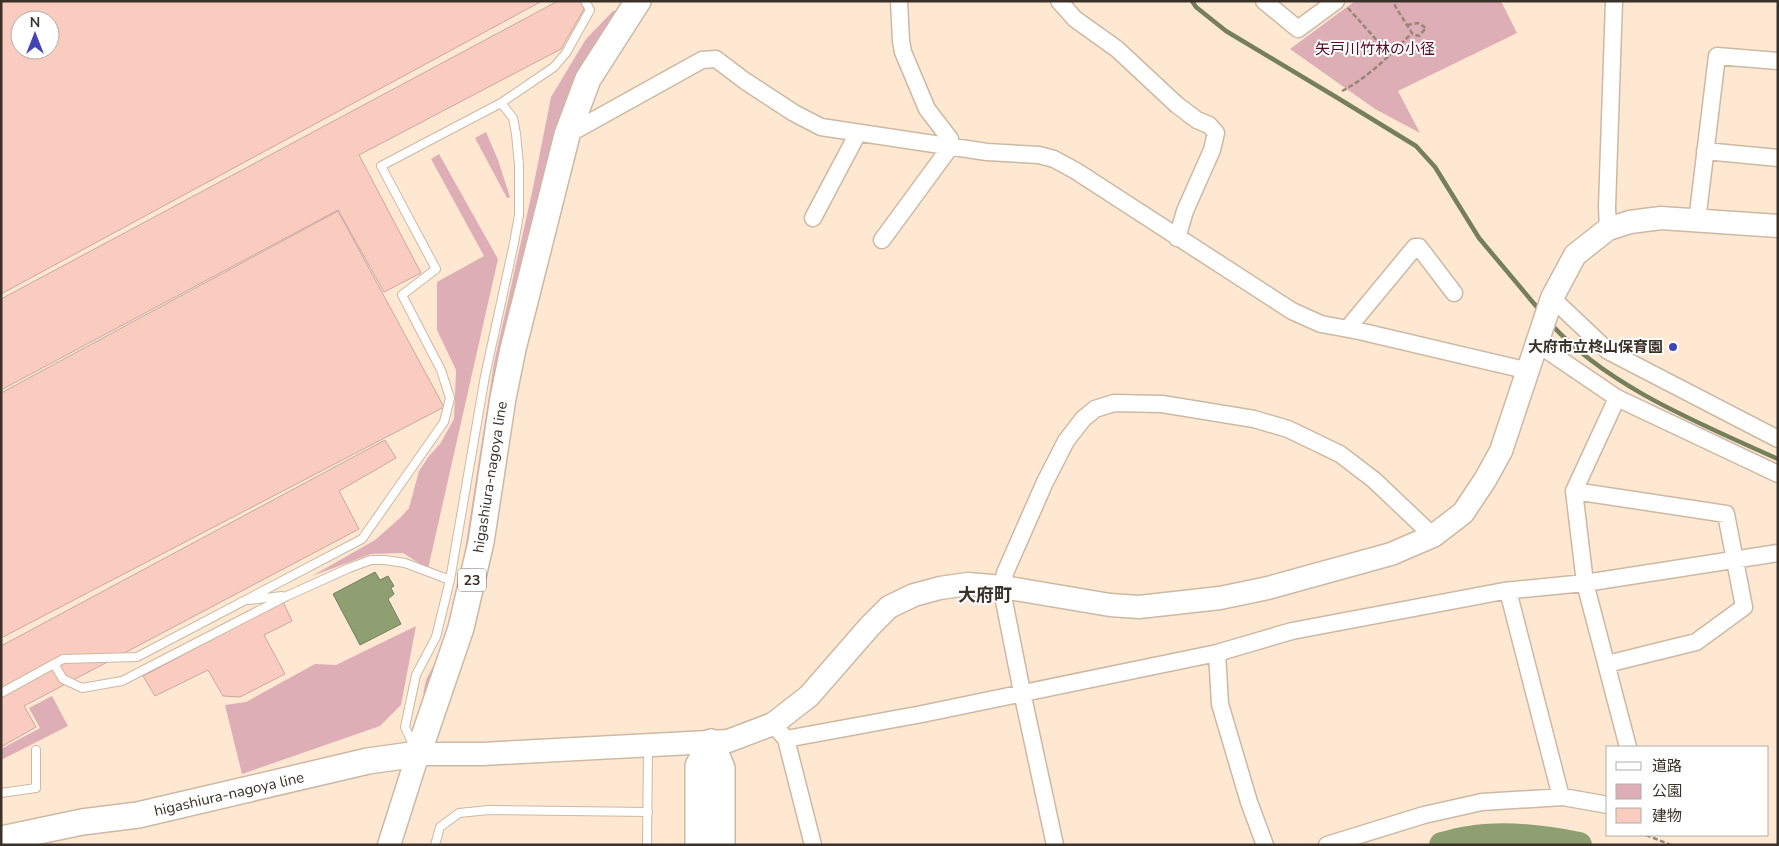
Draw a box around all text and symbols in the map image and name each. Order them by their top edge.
north arrow [10,10,60,60]
text: N [30,13,40,32]
park label: 矢戸川竹林の小径 [1315,39,1435,59]
place label: 大府市立柊山保育園 [1528,337,1663,357]
marker: 大府市立柊山保育園 [1667,341,1679,353]
street label: higashiura-nagoya line [468,400,512,554]
road number: 23 [458,568,486,592]
district label: 大府町 [958,583,1012,607]
legend [1606,746,1769,836]
text: 道路 [1652,756,1682,776]
street label: higashiura-nagoya line [152,767,306,821]
text: 公園 [1652,781,1682,801]
text: 建物 [1652,806,1682,826]

